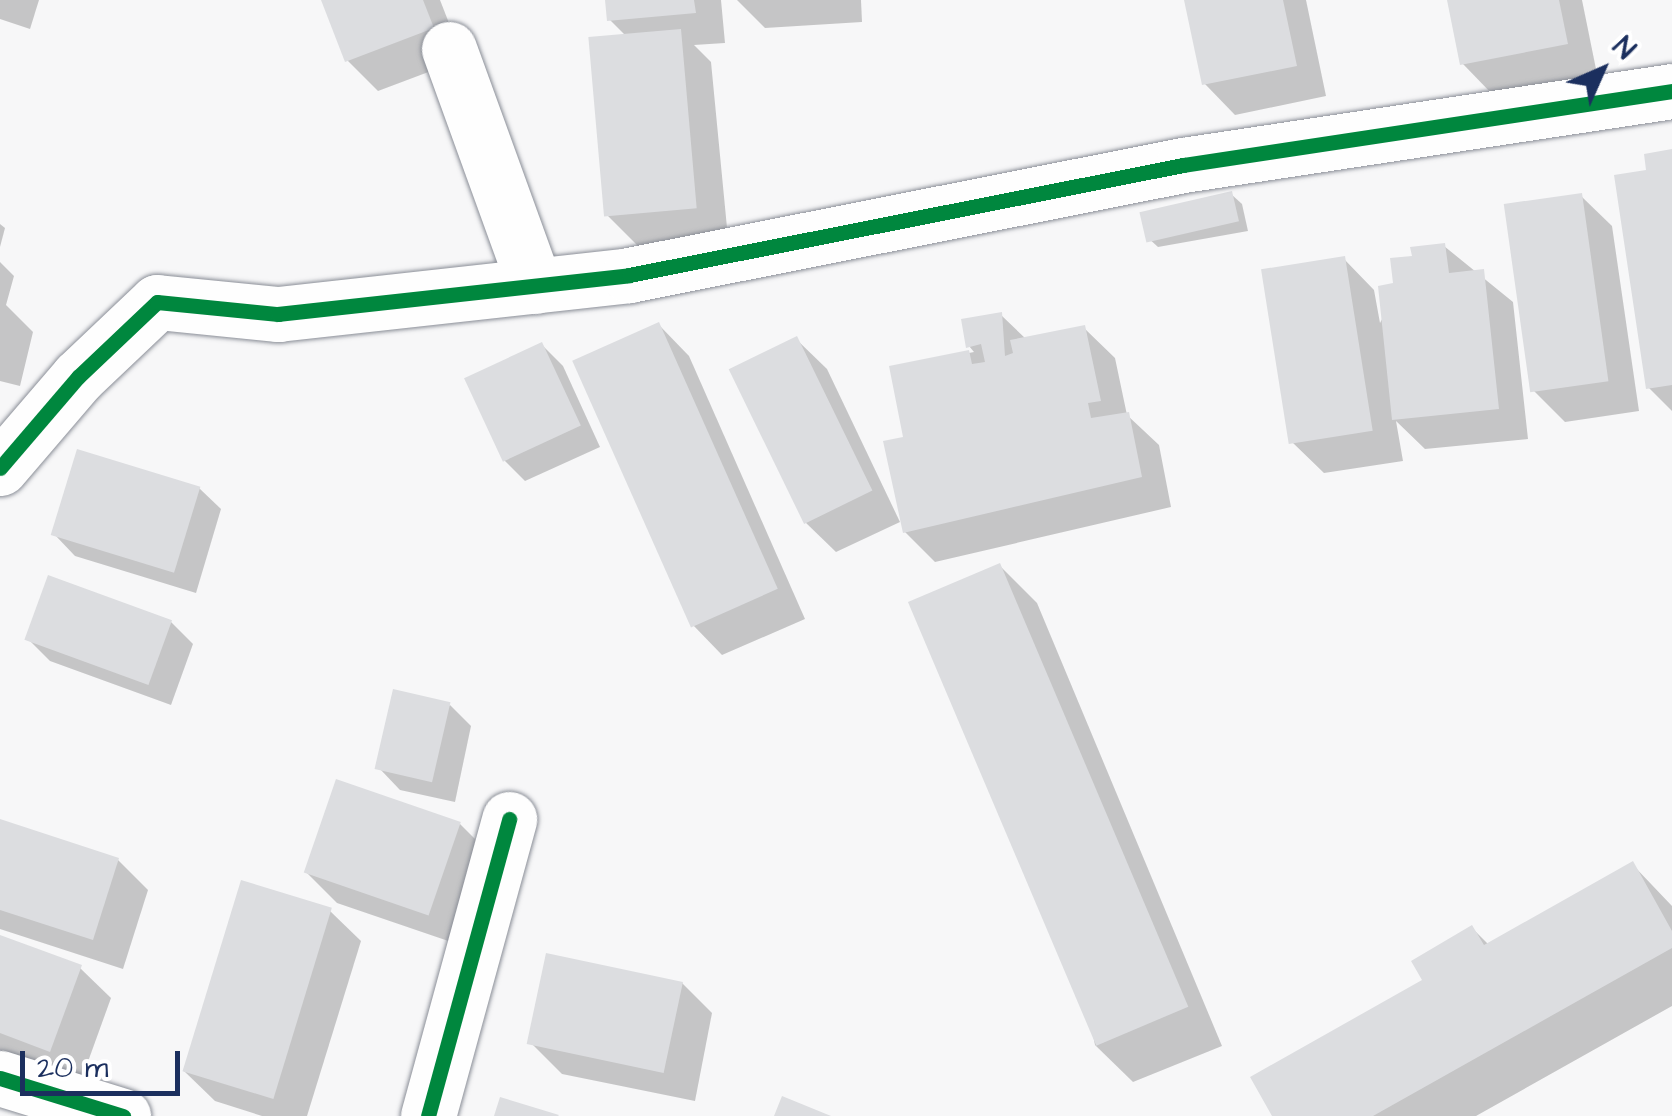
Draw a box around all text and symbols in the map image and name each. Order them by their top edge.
north arrow [1552,20,1652,120]
text: N [1604,28,1644,68]
scale bar [25,1031,185,1093]
text: 20 m [37,1047,108,1089]

